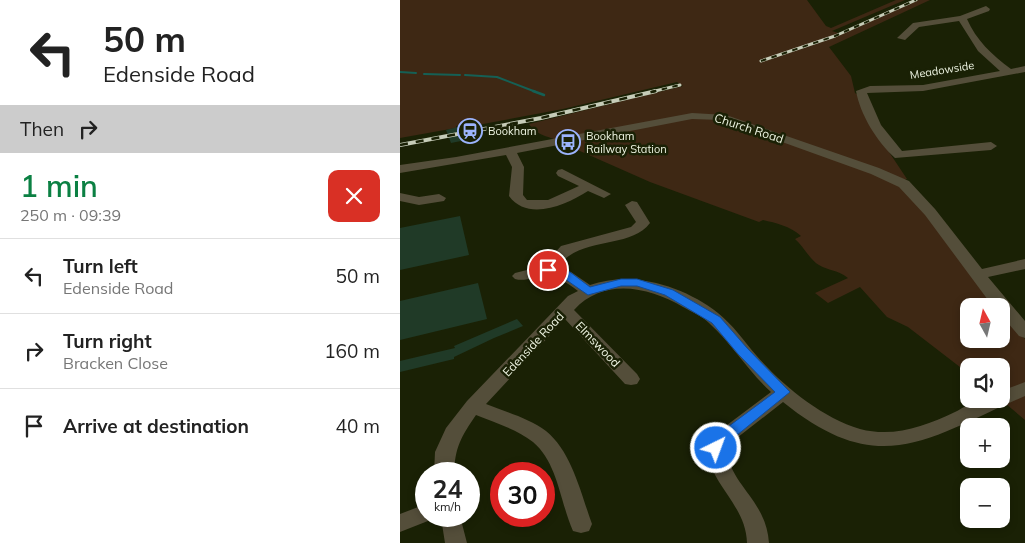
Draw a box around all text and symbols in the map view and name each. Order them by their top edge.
text: 50 m [103,17,186,61]
icon: left [20,20,85,85]
street label: Meadowside [909,58,975,82]
text: Edenside Road [103,60,255,88]
street label: Church Road [712,110,786,146]
icon: right [74,115,102,143]
text: Then [20,117,64,141]
station icon: Bookham [457,118,483,144]
place label: Bookham [488,124,536,138]
bus stop icon: Bookham Railway Station [555,129,581,155]
place label: Bookham Railway Station [586,129,667,156]
text: 1 min [20,167,98,205]
button: close [328,170,380,222]
text: 250 m · 09:39 [20,205,121,225]
pin [527,249,569,291]
text: Turn left [63,254,138,278]
icon: arrive [534,256,562,284]
icon: left [20,262,48,290]
text: 50 m [336,264,380,288]
text: Edenside Road [63,278,173,298]
north arrow [960,298,1010,348]
map controls [960,298,1010,528]
street label: Edenside Road [499,309,567,379]
street label: Elmswood [573,318,623,370]
text: Turn right [63,329,152,353]
icon: right [20,337,48,365]
text: 160 m [324,339,380,363]
text: Bracken Close [63,353,168,373]
button: sound [960,358,1010,408]
icon: arrive [20,412,48,440]
text: Arrive at destination [63,414,249,438]
text: 40 m [336,414,380,438]
button: + [960,418,1010,468]
position arrow [689,421,741,473]
speed limit sign: 30 [490,462,555,527]
text: 24 [432,473,463,504]
button: − [960,478,1010,528]
text: km/h [434,499,461,514]

